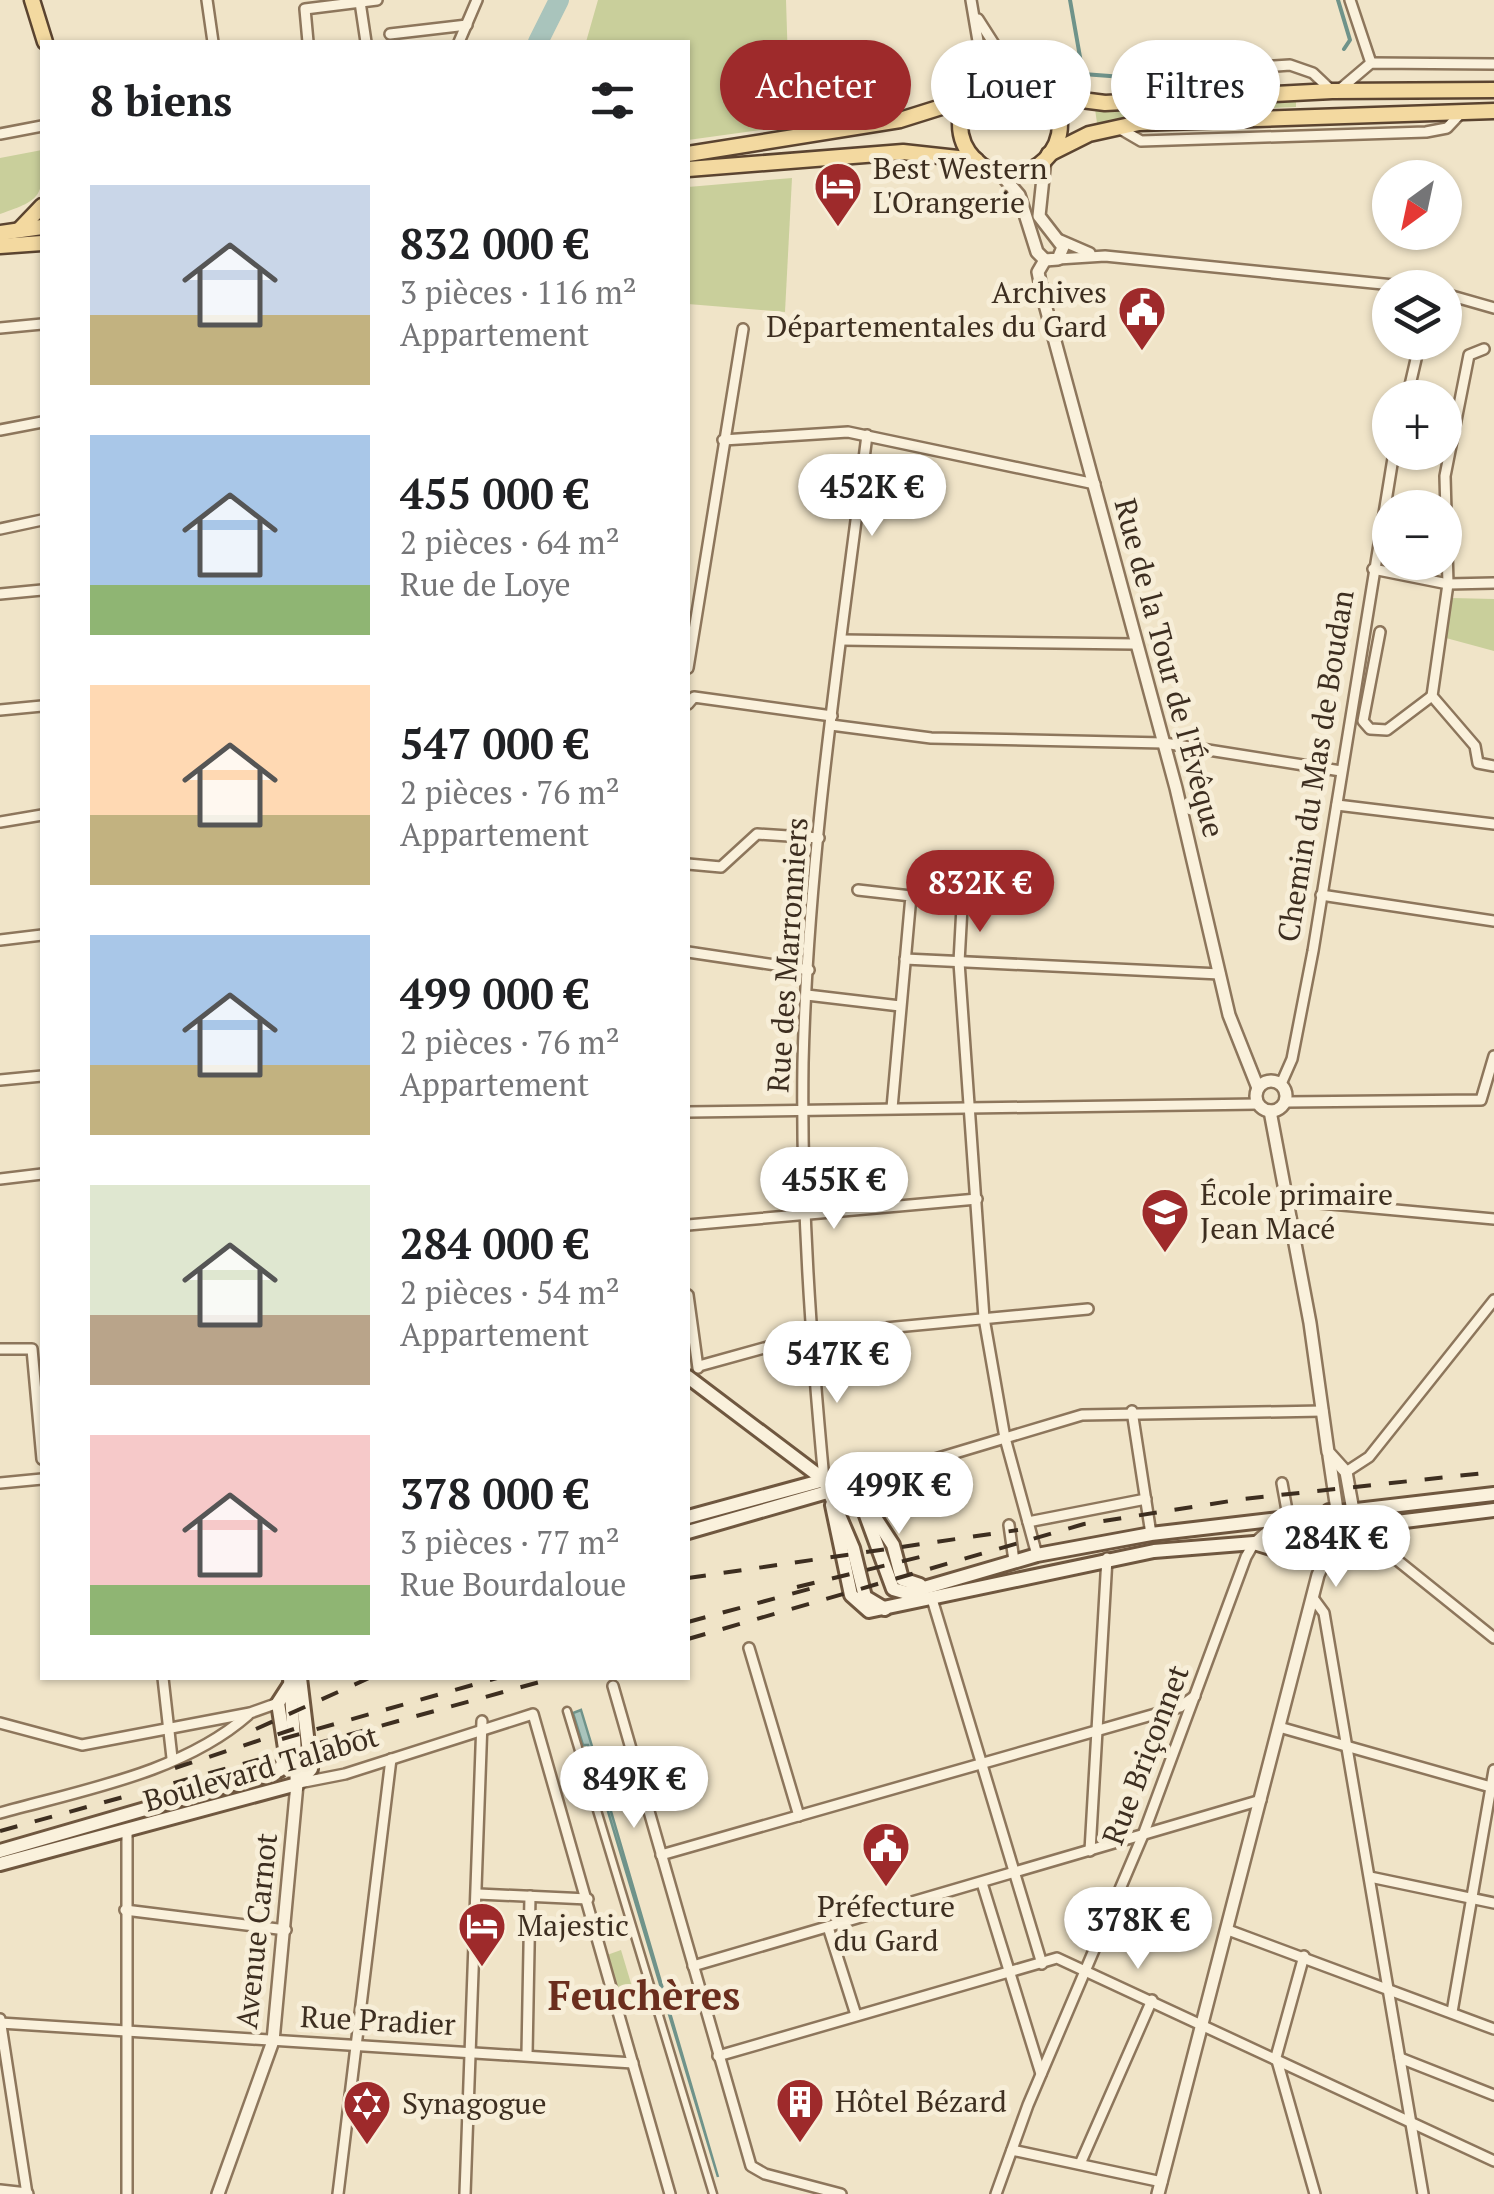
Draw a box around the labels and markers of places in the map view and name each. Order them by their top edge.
place label: Best Western L'Orangerie [873,148,1048,222]
hotel icon: Best Western L'Orangerie [812,160,864,228]
place label: Archives Départementales du Gard [766,272,1107,346]
public building icon: Archives Départementales du Gard [1116,284,1168,352]
pin: 452K € [791,454,953,539]
pin: 832K € [899,850,1061,935]
pin: 455K € [753,1147,915,1232]
place label: École primaire Jean Macé [1200,1174,1393,1248]
school or university icon: École primaire Jean Macé [1139,1186,1191,1254]
pin: 547K € [756,1321,918,1406]
pin: 499K € [818,1452,980,1537]
pin: 284K € [1255,1505,1417,1590]
pin: 849K € [553,1746,715,1831]
public building icon: Préfecture du Gard [860,1820,912,1888]
place label: Préfecture du Gard [817,1886,955,1960]
pin: 378K € [1057,1887,1219,1972]
hotel icon: Majestic [456,1900,508,1968]
place label: Majestic [517,1905,629,1945]
building icon: Hôtel Bézard [774,2076,826,2144]
synagogue icon: Synagogue [341,2078,393,2146]
place label: Hôtel Bézard [835,2081,1007,2121]
place label: Synagogue [402,2083,547,2123]

